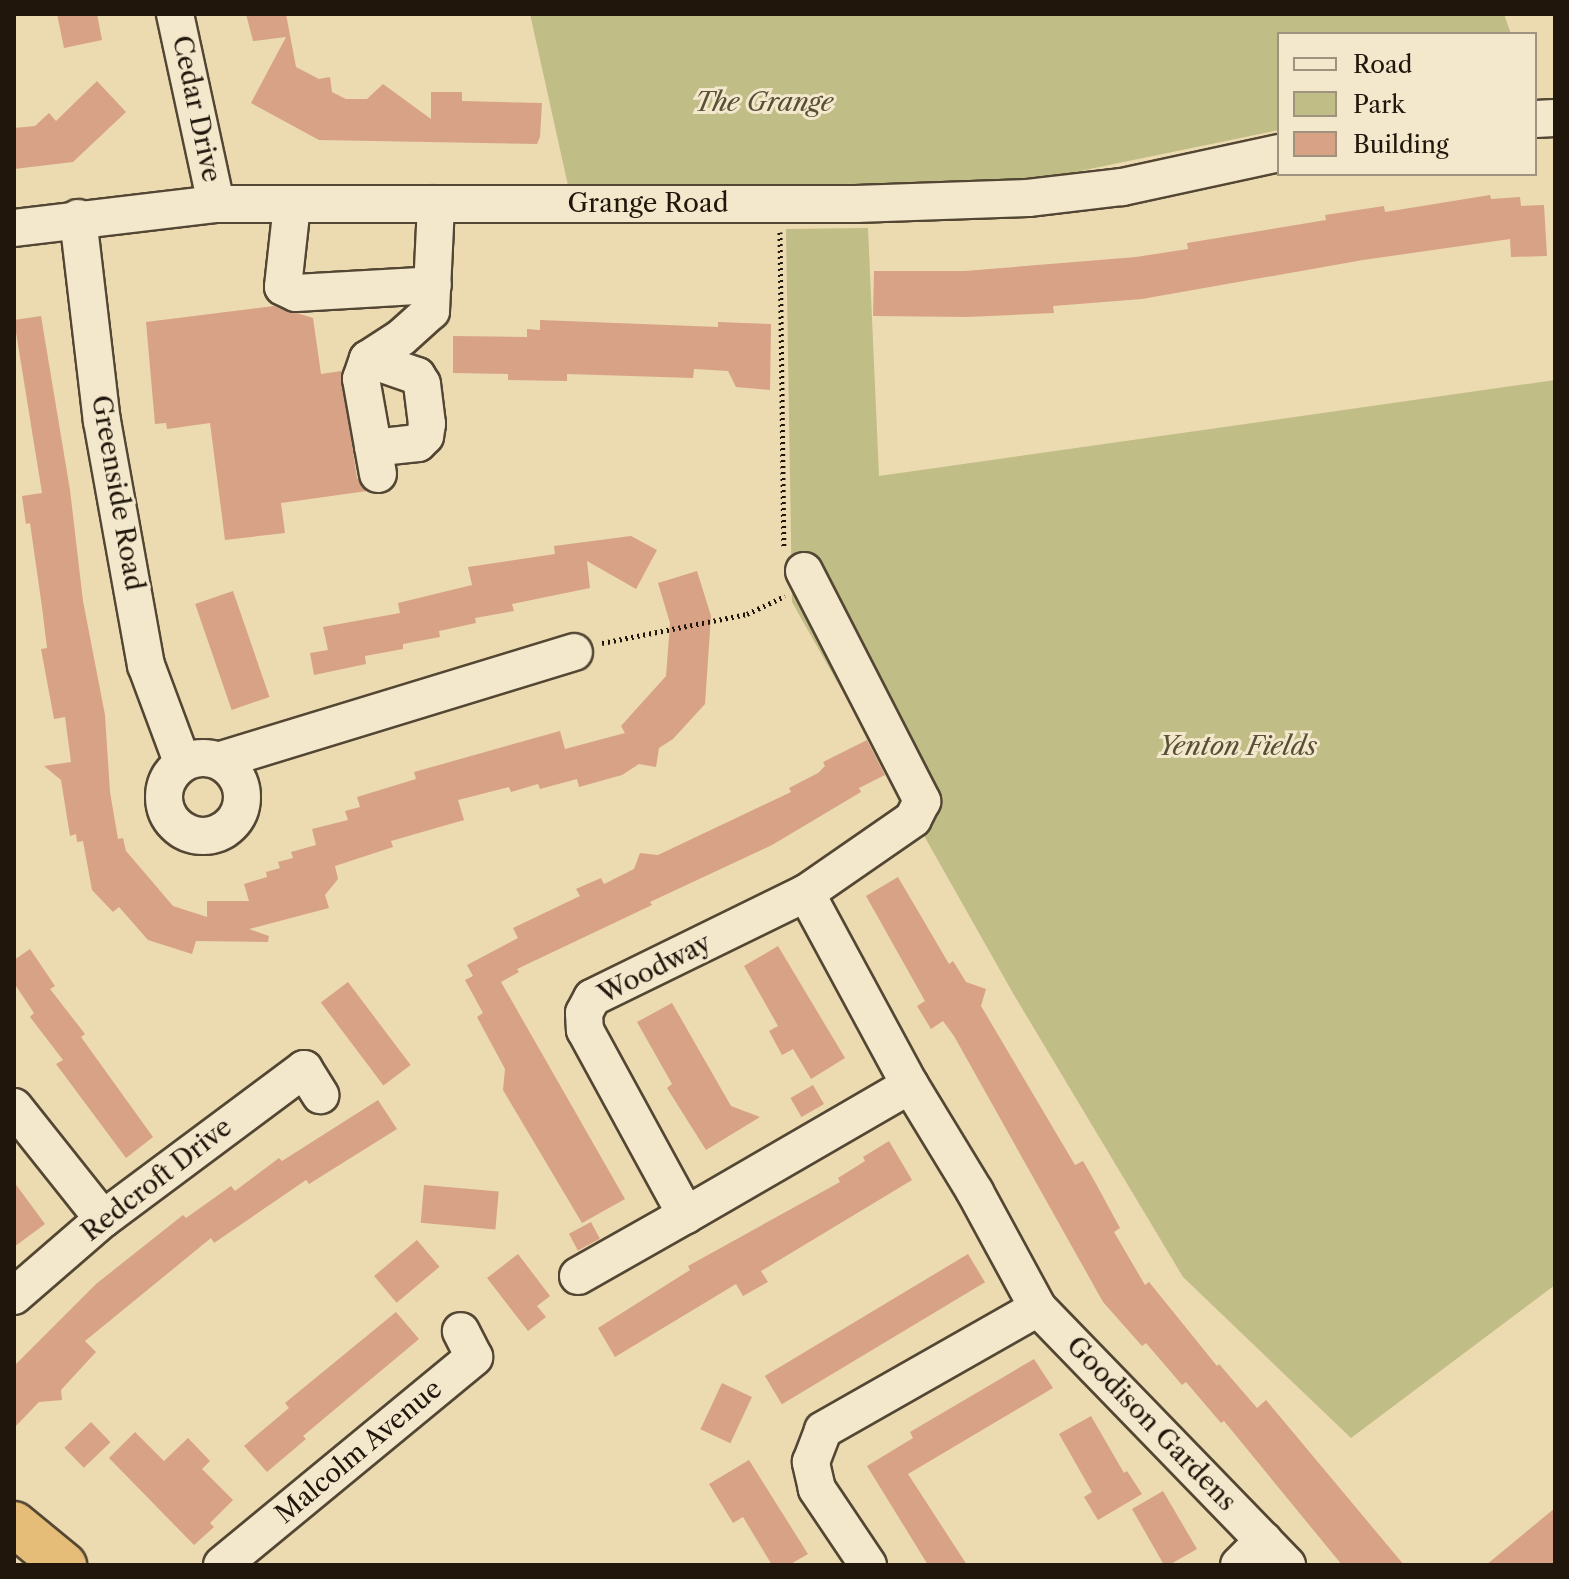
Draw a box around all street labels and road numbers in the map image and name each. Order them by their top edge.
street label: Cedar Drive [165,33,227,185]
street label: Grange Road [567,188,729,220]
street label: Greenside Road [84,393,150,593]
street label: Woodway [594,927,716,1011]
street label: Redcroft Drive [76,1112,238,1248]
street label: Goodison Gardens [1060,1330,1242,1518]
street label: Malcolm Avenue [269,1373,449,1531]

